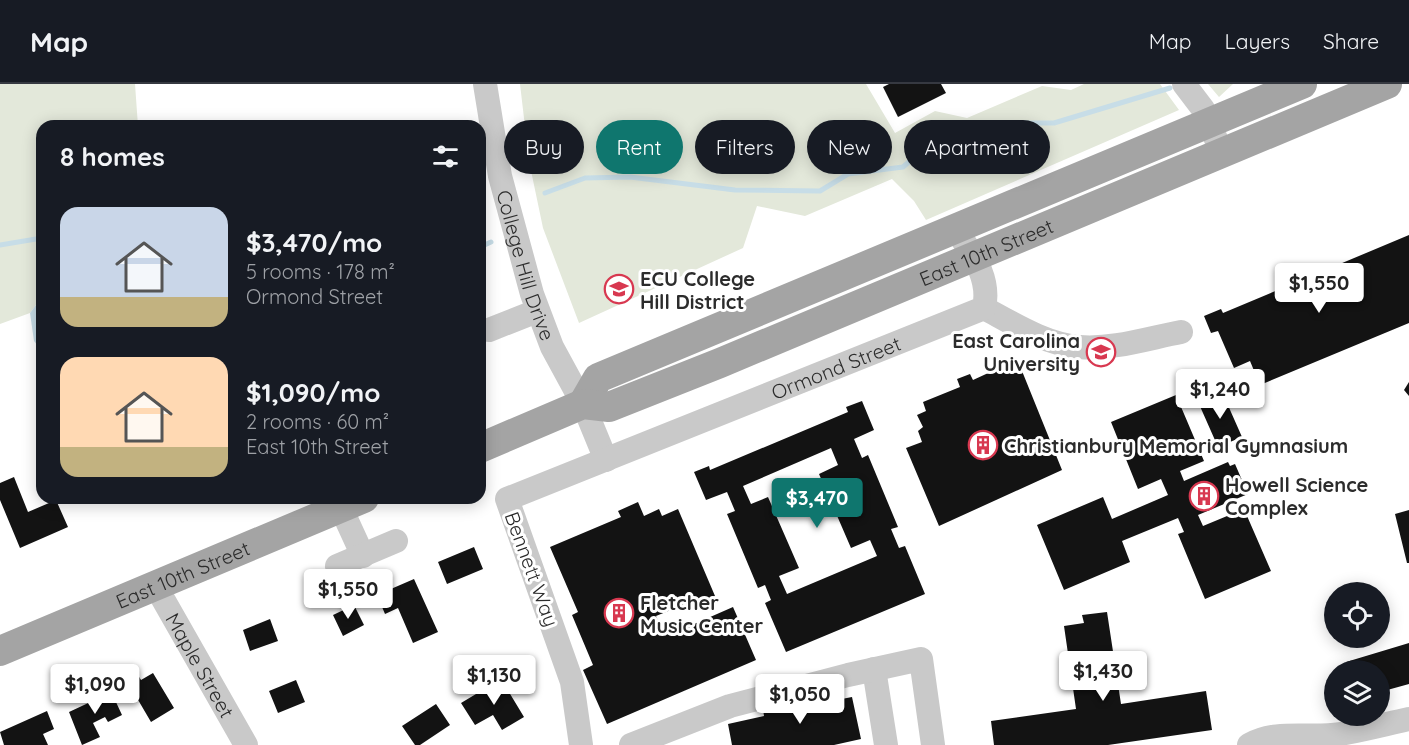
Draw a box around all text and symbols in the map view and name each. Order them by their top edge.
text: Map [30,24,88,59]
text: Map [1149,28,1192,54]
text: Layers [1225,28,1290,54]
text: Share [1323,28,1379,54]
chip: Buy [504,120,584,174]
chip: Rent [596,120,683,174]
chip: Filters [695,120,795,174]
chip: New [807,120,892,174]
chip: Apartment [904,120,1050,174]
text: 8 homes [60,140,165,173]
icon: filters [429,140,462,173]
street label: College Hill Drive [492,187,561,344]
street label: East 10th Street [915,213,1057,291]
text: $3,470/mo [246,226,382,259]
icon: home [108,231,180,303]
text: 5 rooms · 178 m² [246,259,395,284]
pin: $1,550 [1270,263,1368,314]
place label: ECU College Hill District [640,266,755,314]
text: $1,550 [1289,270,1349,295]
school or university icon: ECU College Hill District [603,273,635,305]
text: Ormond Street [246,284,383,309]
place label: East Carolina University [952,328,1080,376]
street label: Ormond Street [767,330,904,404]
school or university icon: East Carolina University [1085,336,1117,368]
pin: $1,240 [1171,369,1269,420]
text: $1,090/mo [246,376,380,409]
text: $1,240 [1190,376,1250,401]
icon: home [108,381,180,453]
text: 2 rooms · 60 m² [246,409,389,434]
building icon: Christianbury Memorial Gymnasium [967,429,999,461]
place label: Christianbury Memorial Gymnasium [1004,433,1348,458]
text: East 10th Street [246,434,389,459]
place label: Howell Science Complex [1225,472,1368,520]
pin: $3,470 [768,478,866,529]
building icon: Howell Science Complex [1188,480,1220,512]
text: $3,470 [786,485,848,510]
street label: Bennett Way [500,508,564,630]
street label: East 10th Street [112,535,253,613]
pin: $1,550 [299,569,397,620]
text: $1,550 [318,576,378,601]
map controls [1324,582,1390,726]
button: locate [1324,582,1390,648]
place label: Fletcher Music Center [640,590,764,638]
building icon: Fletcher Music Center [603,597,635,629]
street label: Maple Street [161,608,240,722]
pin: $1,430 [1054,651,1152,702]
pin: $1,130 [445,655,543,706]
text: $1,430 [1073,658,1133,683]
button: layers [1324,660,1390,726]
text: $1,130 [467,662,521,687]
pin: $1,090 [46,664,144,715]
text: $1,090 [64,671,126,696]
pin: $1,050 [751,674,849,725]
text: $1,050 [769,681,831,706]

